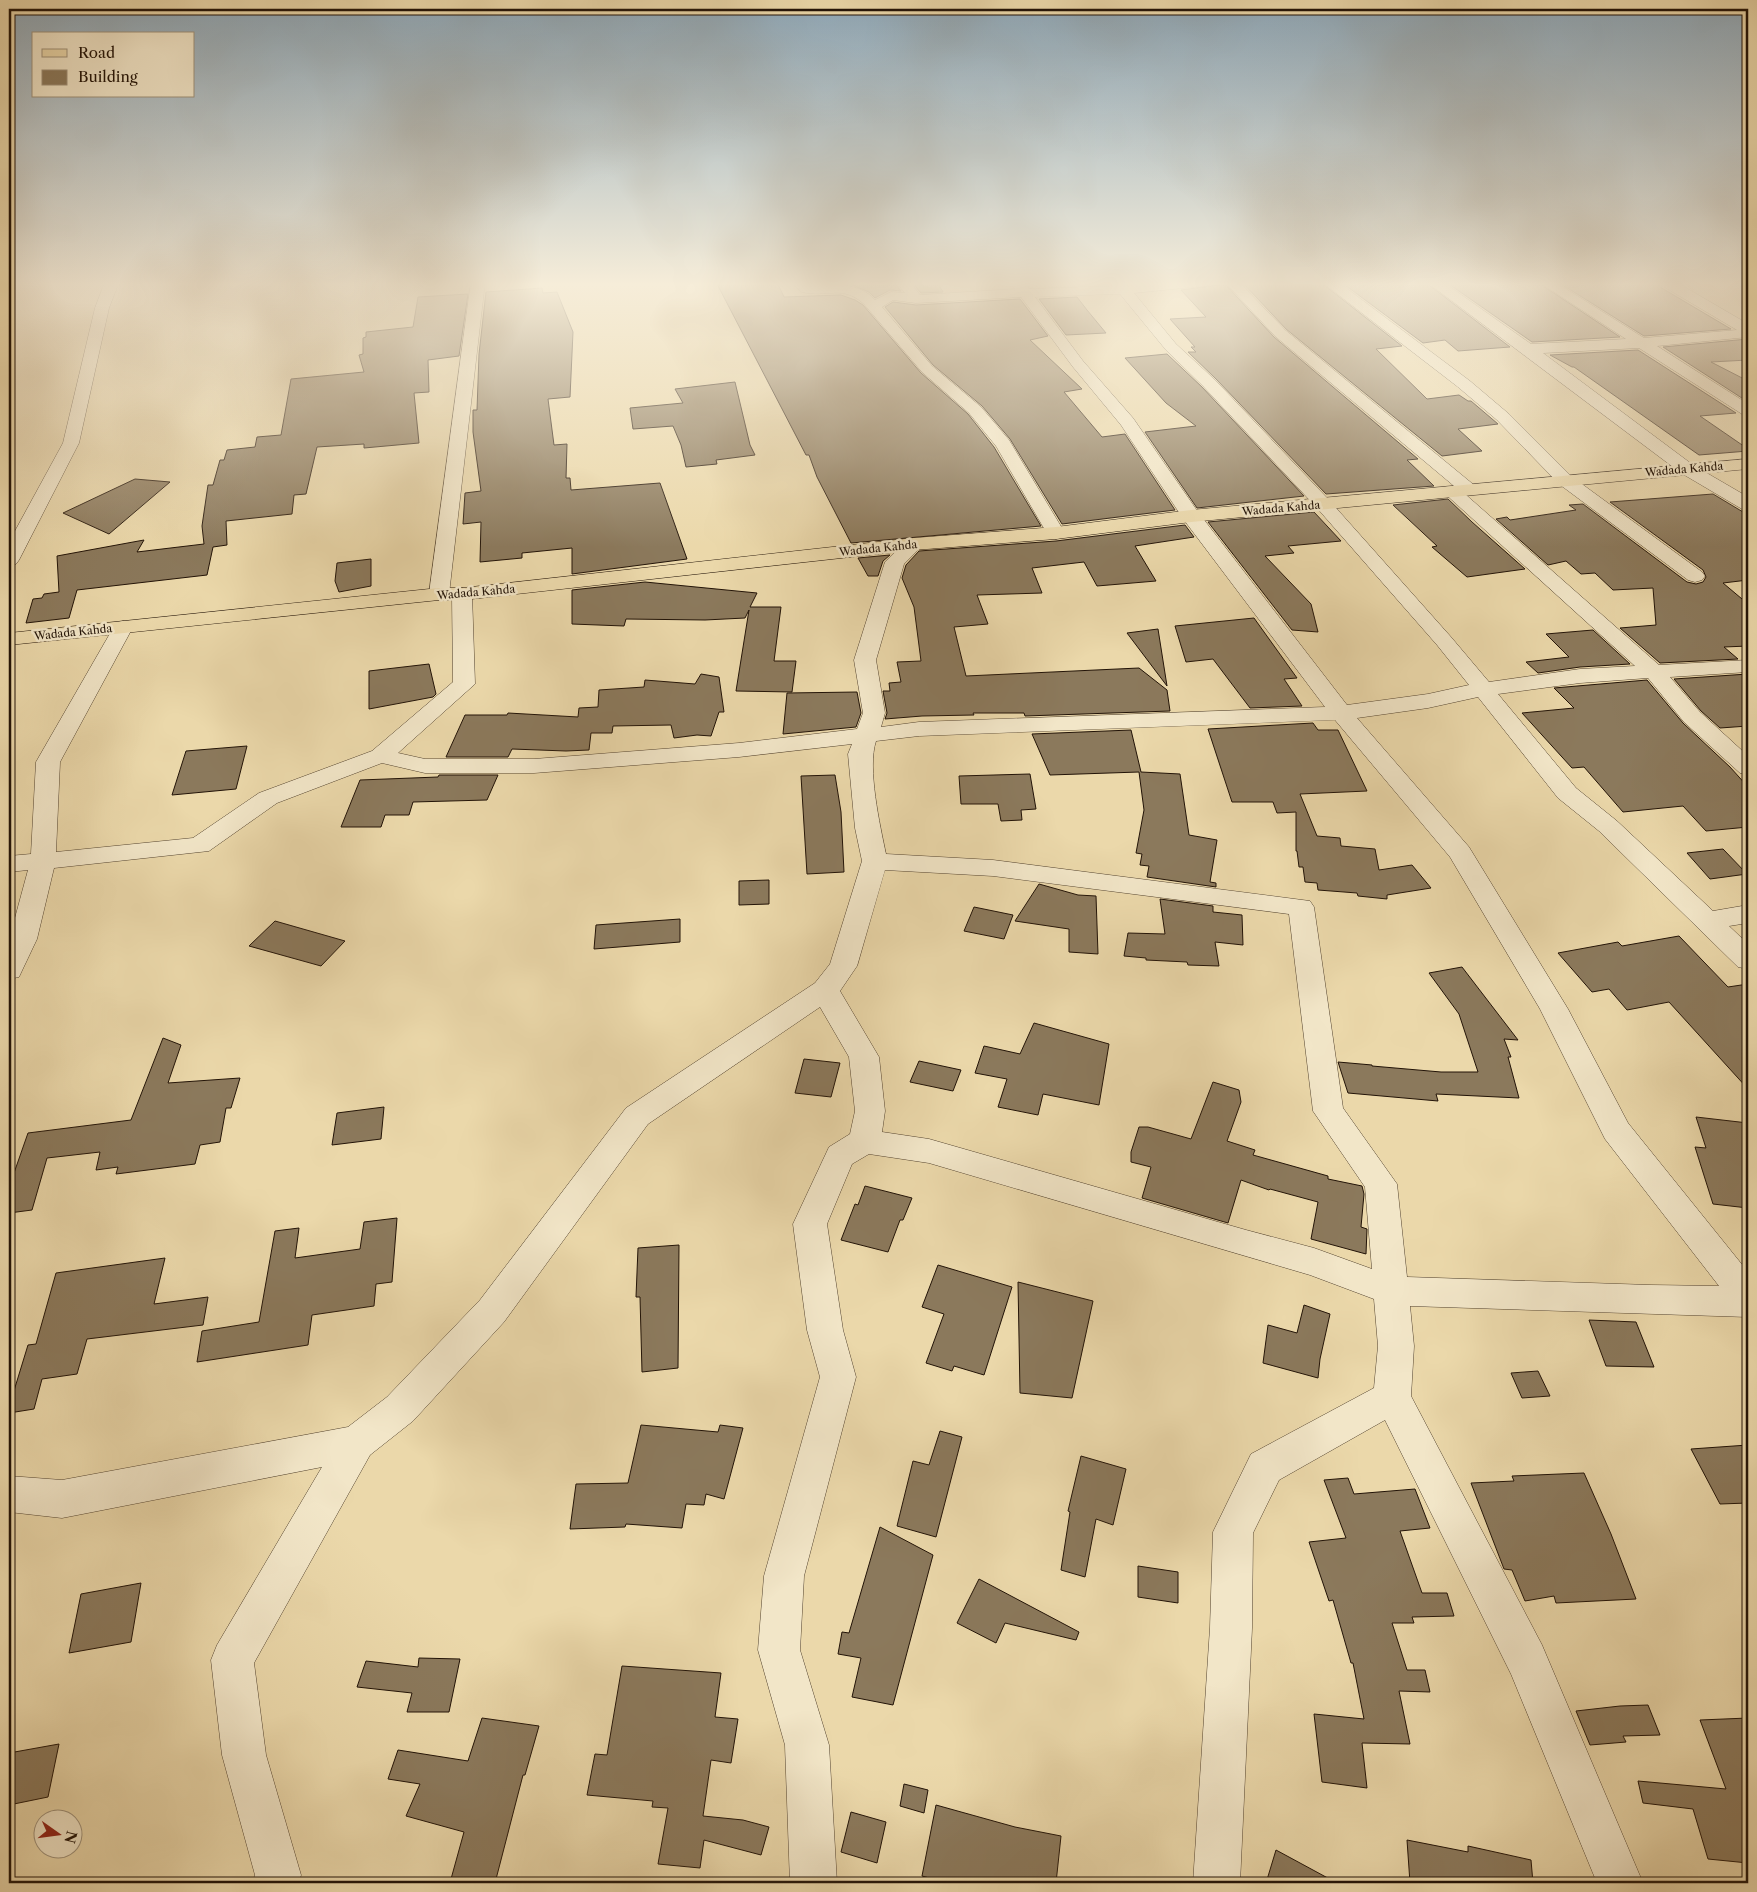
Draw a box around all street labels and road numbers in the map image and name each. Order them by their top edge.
street label: Wadada Kahda [1643,459,1724,479]
street label: Wadada Kahda [1240,498,1321,518]
street label: Wadada Kahda [837,537,918,559]
street label: Wadada Kahda [435,582,516,602]
street label: Wadada Kahda [32,621,113,643]

